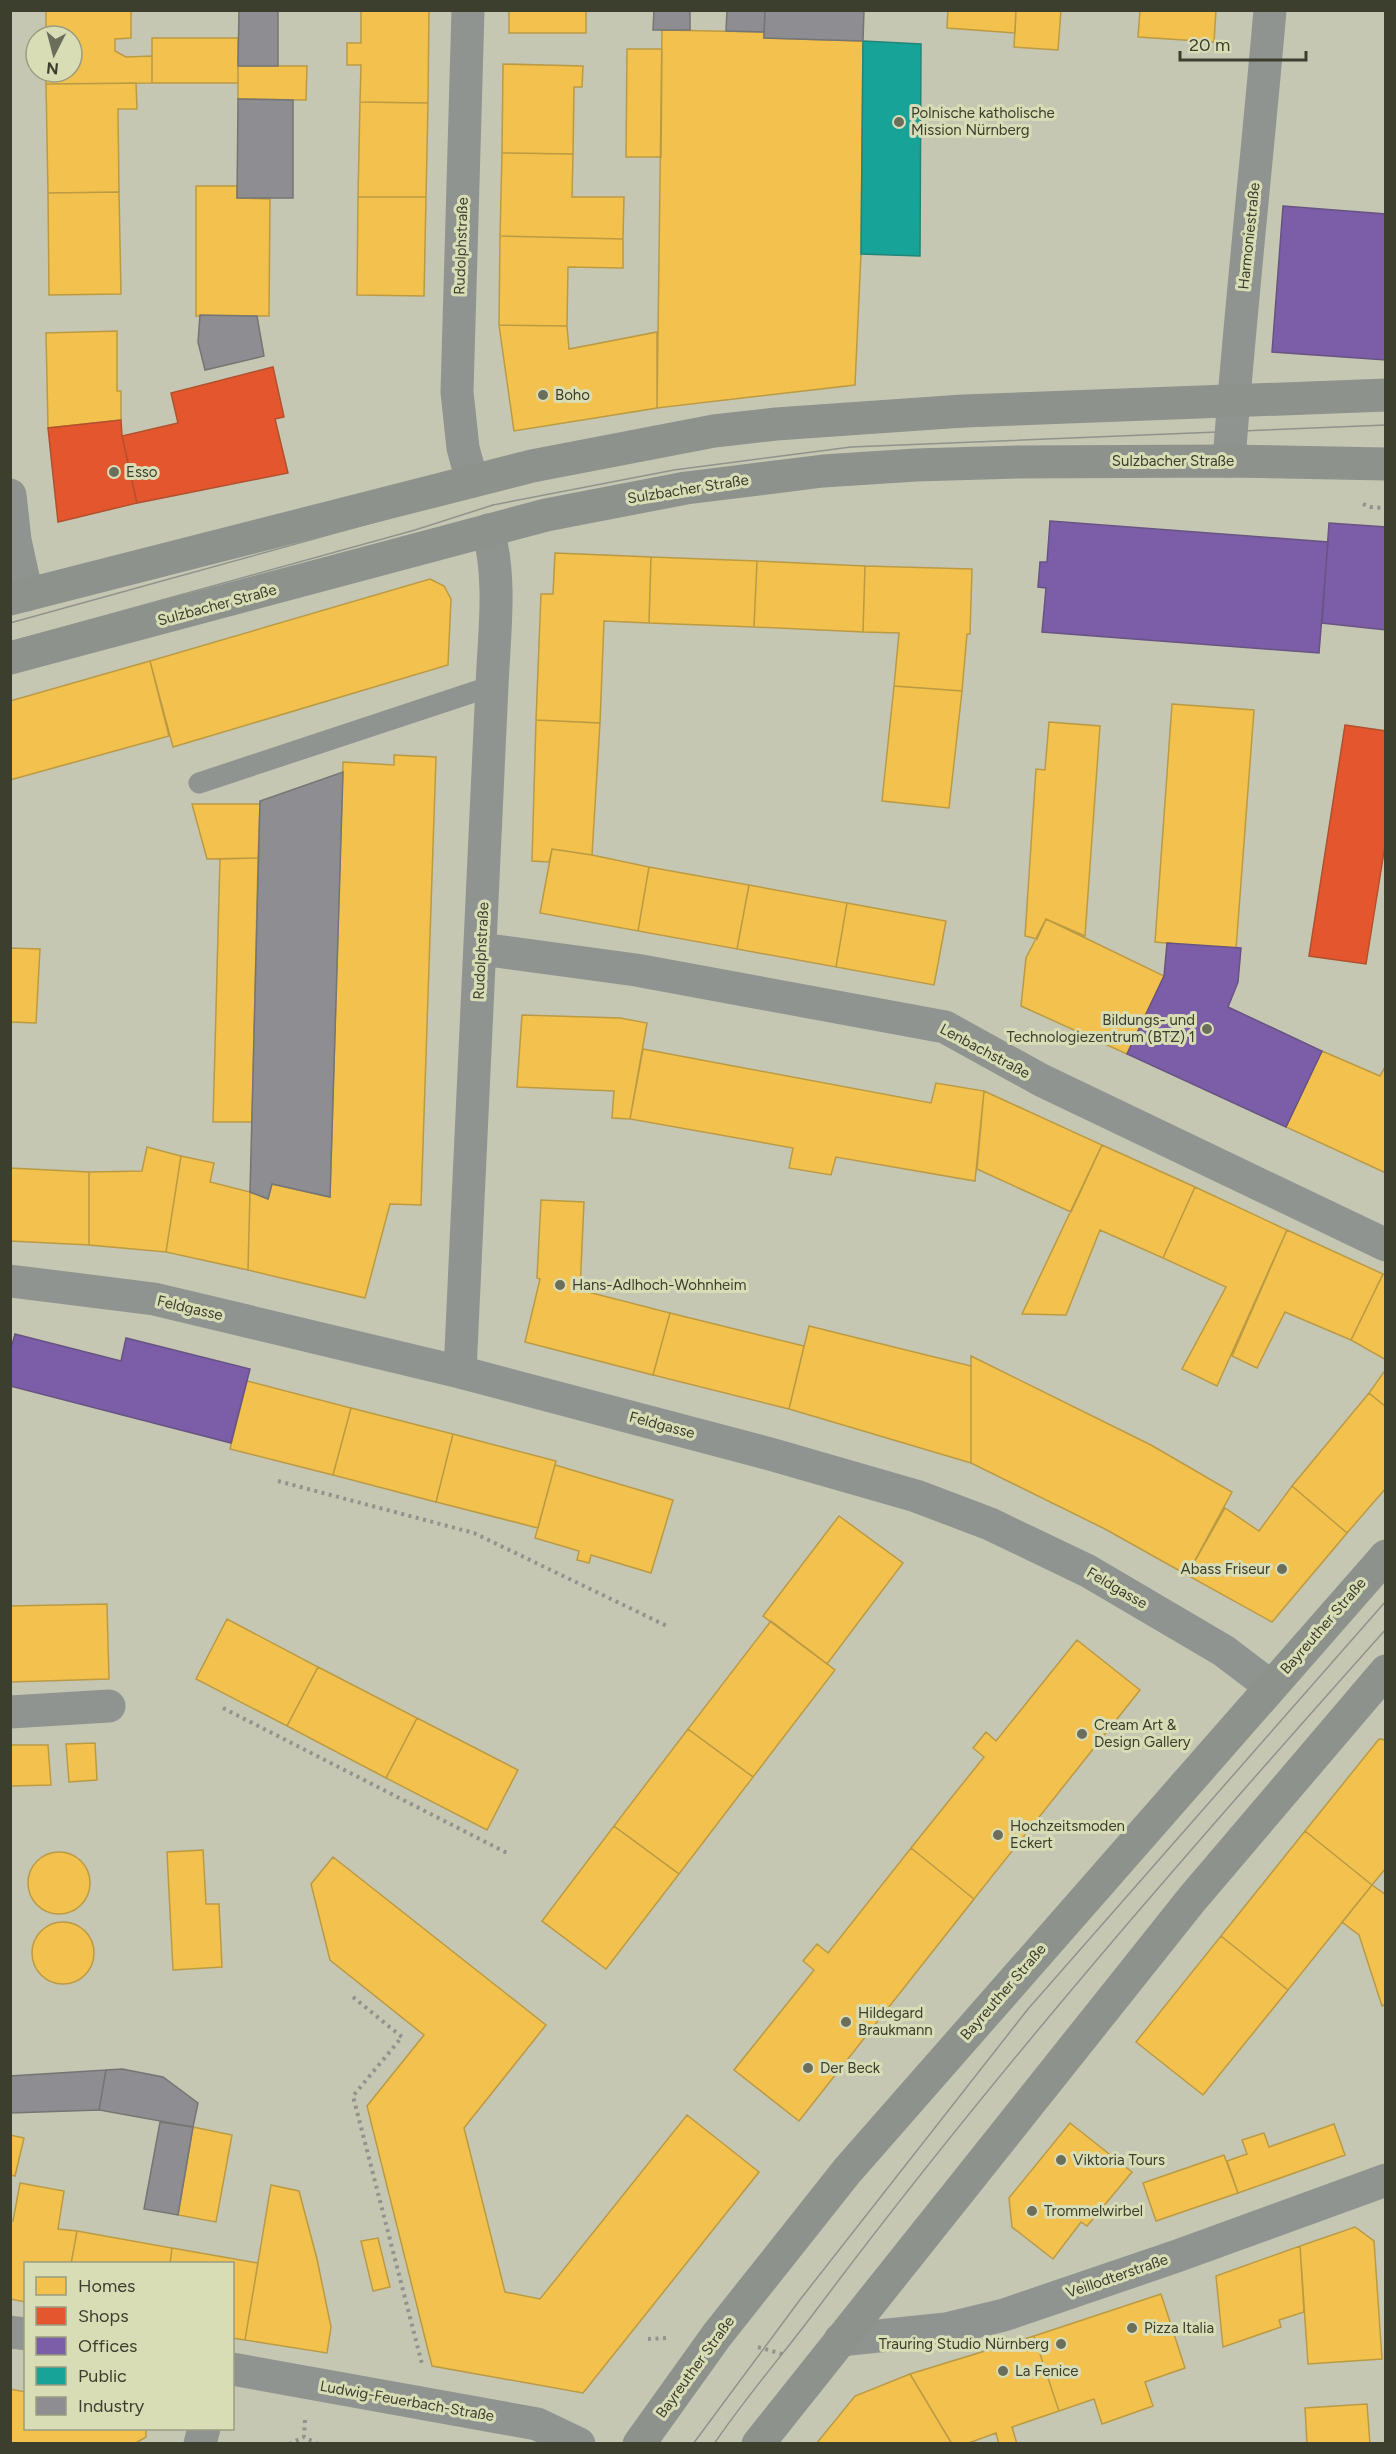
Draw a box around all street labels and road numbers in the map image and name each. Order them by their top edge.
street label: Harmoniestraße [1234,182,1264,290]
street label: Rudolphstraße [450,197,472,295]
street label: Sulzbacher Straße [1112,452,1234,470]
street label: Sulzbacher Straße [626,471,750,507]
street label: Sulzbacher Straße [156,580,278,630]
street label: Rudolphstraße [469,902,493,1000]
street label: Lenbachstraße [937,1020,1033,1082]
street label: Feldgasse [155,1292,225,1324]
street label: Feldgasse [627,1408,697,1442]
street label: Feldgasse [1084,1563,1150,1613]
street label: Bayreuther Straße [1276,1574,1370,1678]
street label: Bayreuther Straße [956,1940,1050,2044]
street label: Veillodterstraße [1064,2250,1170,2302]
street label: Bayreuther Straße [652,2313,738,2421]
street label: Ludwig-Feuerbach-Straße [318,2377,496,2425]

